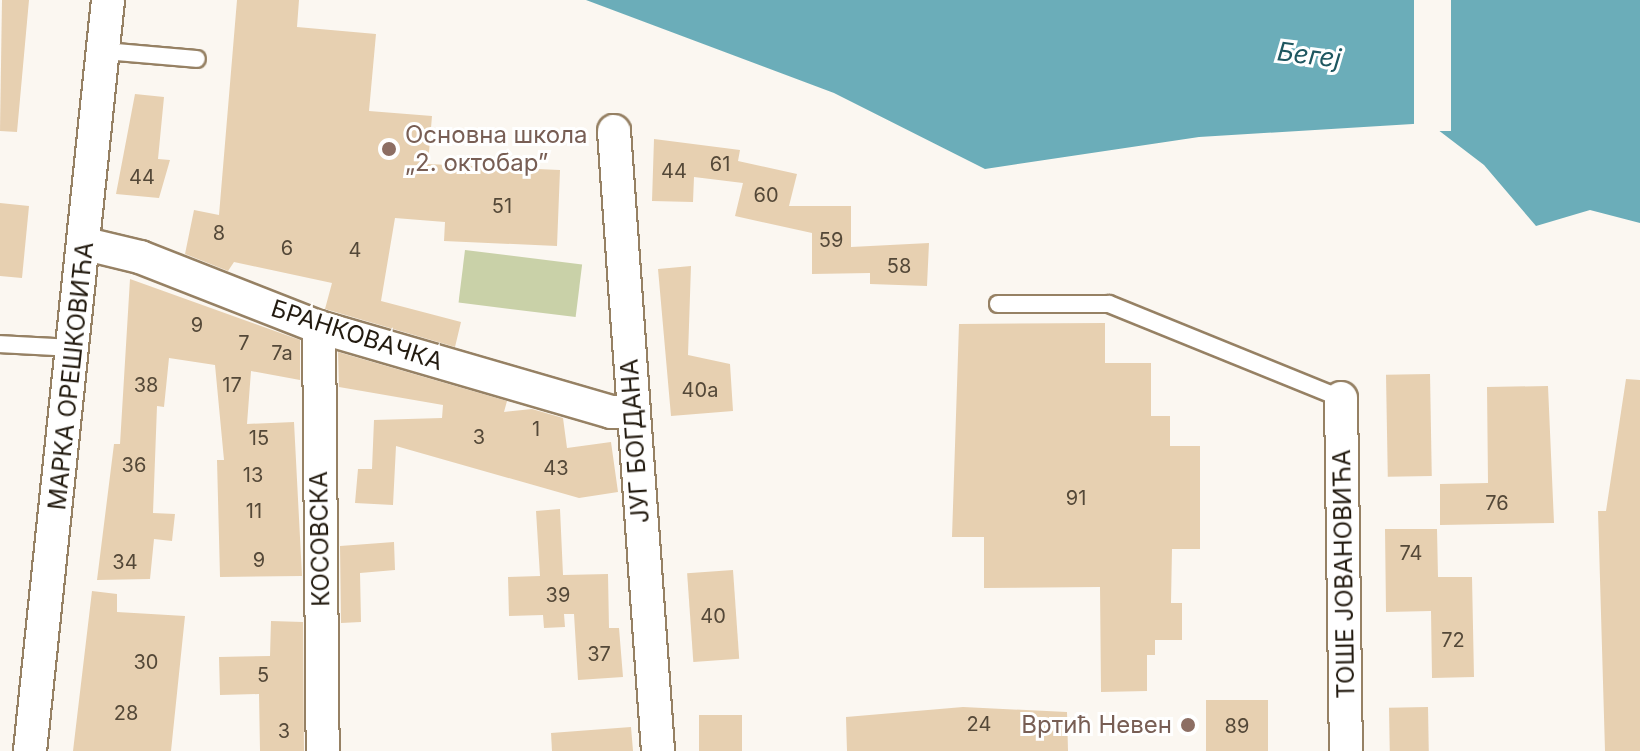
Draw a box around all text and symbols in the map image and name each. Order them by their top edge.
water label: Бегеј [1275,36,1343,74]
place label: Основна школа „2. октобар” [405,121,587,177]
marker: Основна школа „2. октобар” [380,140,398,158]
house number: 61 [710,152,730,176]
house number: 44 [661,159,687,183]
house number: 44 [129,165,155,189]
house number: 60 [753,183,779,207]
house number: 51 [492,194,512,218]
house number: 8 [213,221,225,245]
house number: 59 [819,228,843,252]
house number: 6 [281,236,293,260]
house number: 4 [349,238,361,262]
street label: МАРКА ОРЕШКОВИЋА [43,241,99,511]
house number: 58 [887,254,911,278]
street label: БРАНКОВАЧКА [267,294,447,376]
house number: 9 [191,313,203,337]
house number: 7 [238,331,250,355]
house number: 7a [271,341,293,365]
street label: ЈУГ БОГДАНА [615,358,655,524]
house number: 38 [134,373,158,397]
house number: 17 [222,373,242,397]
house number: 40a [682,378,718,402]
house number: 1 [532,417,540,441]
house number: 3 [473,425,485,449]
house number: 15 [249,426,269,450]
street label: ТОШЕ ЈОВАНОВИЋА [1327,449,1361,699]
house number: 36 [122,453,146,477]
house number: 43 [543,456,569,480]
house number: 13 [243,463,263,487]
street label: КОСОВСКА [304,471,336,607]
house number: 91 [1066,486,1086,510]
house number: 76 [1485,491,1509,515]
house number: 11 [246,499,262,523]
house number: 74 [1399,541,1423,565]
house number: 9 [253,548,265,572]
house number: 34 [112,550,138,574]
house number: 39 [546,583,570,607]
house number: 40 [700,604,726,628]
house number: 72 [1441,628,1465,652]
house number: 37 [587,642,611,666]
house number: 30 [134,650,158,674]
house number: 5 [257,663,269,687]
house number: 28 [114,701,138,725]
place label: Вртић Невен [1021,711,1172,739]
house number: 24 [967,712,991,736]
house number: 89 [1225,714,1249,738]
marker: Вртић Невен [1179,716,1197,734]
house number: 3 [278,719,290,743]

